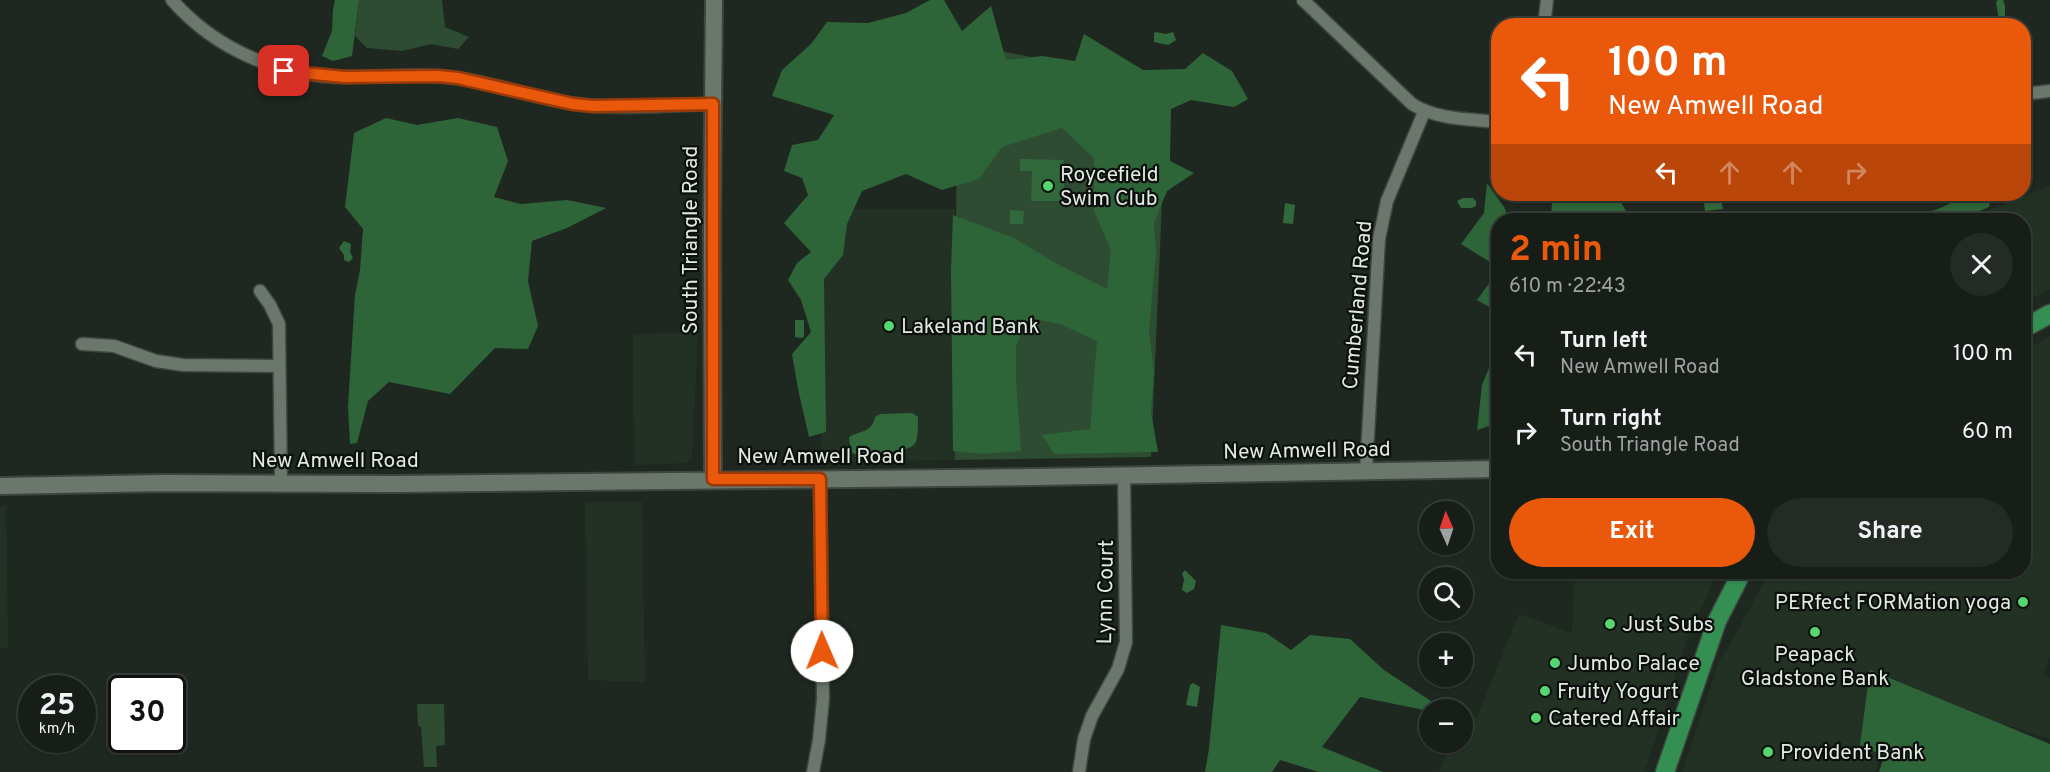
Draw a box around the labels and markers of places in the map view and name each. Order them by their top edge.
pin [258,45,309,96]
place label: Roycefield Swim Club [1060,162,1159,213]
marker: Roycefield Swim Club [1041,179,1055,193]
place label: Lakeland Bank [901,314,1040,341]
marker: Lakeland Bank [882,319,896,333]
place label: PERfect FORMation yoga [1775,590,2011,617]
marker: PERfect FORMation yoga [2016,595,2030,609]
place label: Just Subs [1622,612,1714,639]
marker: Just Subs [1603,617,1617,631]
marker: Peapack Gladstone Bank [1808,625,1822,639]
place label: Peapack Gladstone Bank [1741,642,1889,693]
place label: Jumbo Palace [1567,651,1700,678]
marker: Jumbo Palace [1548,656,1562,670]
place label: Fruity Yogurt [1557,679,1679,706]
marker: Fruity Yogurt [1538,684,1552,698]
place label: Catered Affair [1548,706,1680,733]
marker: Catered Affair [1529,711,1543,725]
place label: Provident Bank [1780,740,1925,767]
marker: Provident Bank [1761,745,1775,759]

